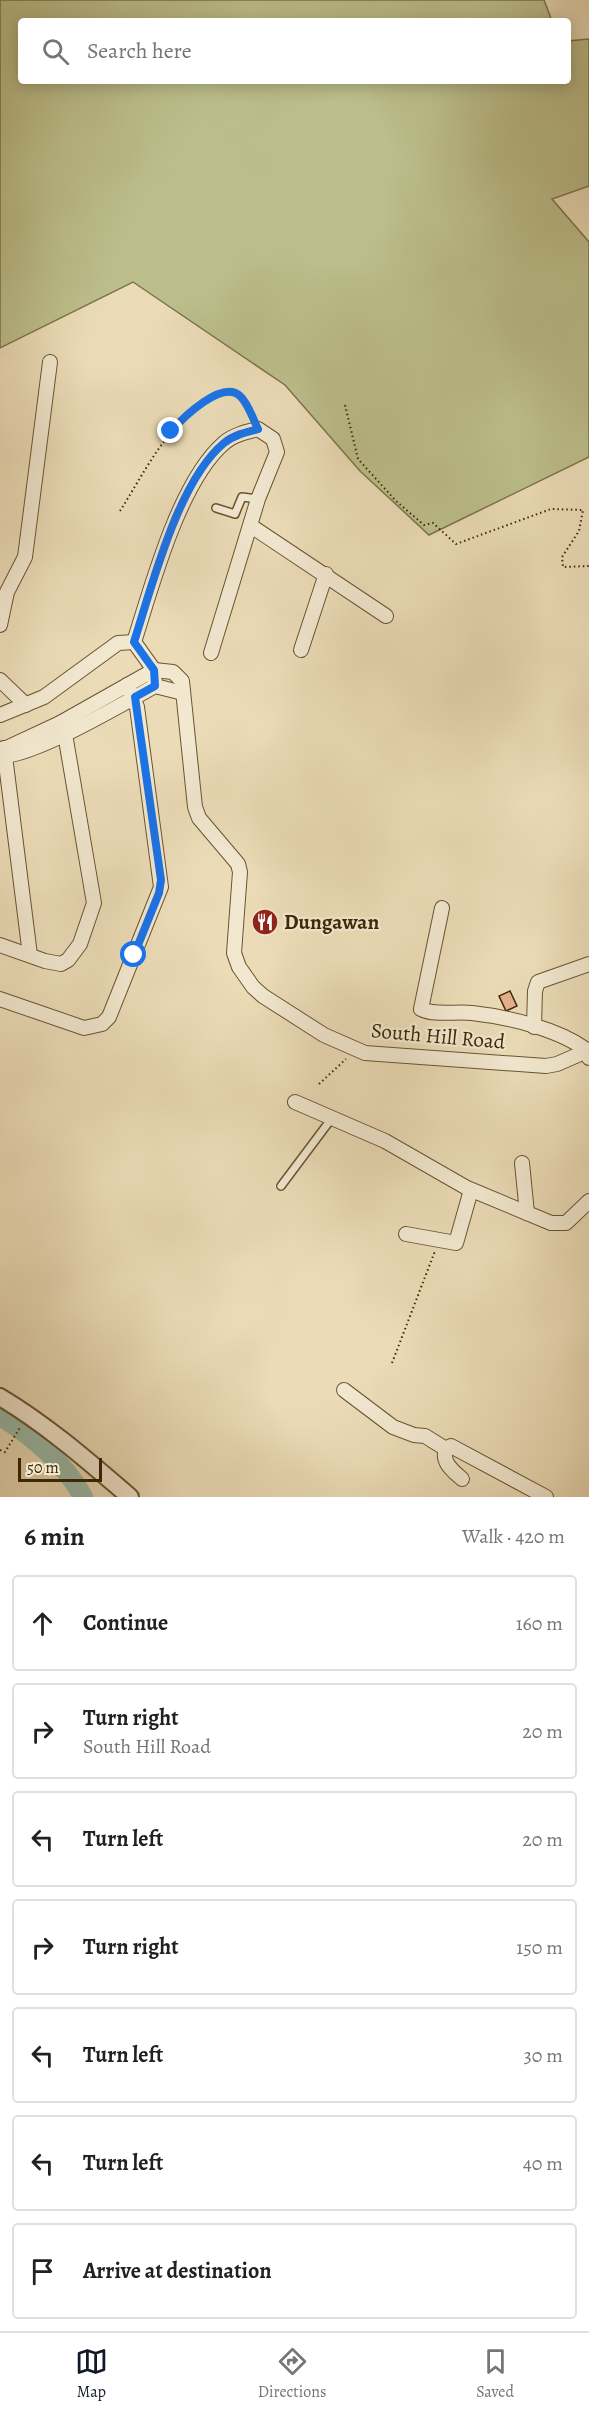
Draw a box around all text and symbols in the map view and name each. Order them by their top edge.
search box [18,18,571,84]
icon: search [39,35,72,68]
text: Search here [87,36,192,66]
route end [157,417,183,443]
restaurant icon: Dungawan [250,907,280,937]
place label: Dungawan [284,908,379,936]
route start [120,941,146,967]
street label: South Hill Road [370,1016,507,1056]
scale bar [18,1455,102,1482]
text: 50 m [27,1457,59,1479]
text: 6 min [24,1519,85,1554]
text: Walk · 420 m [462,1523,565,1550]
icon: ahead [26,1607,59,1640]
text: Continue [83,1608,168,1638]
text: 160 m [516,1610,563,1637]
text: Turn right [83,1703,179,1733]
icon: right [26,1715,59,1748]
text: 20 m [522,1718,563,1745]
text: South Hill Road [83,1733,211,1760]
icon: left [26,1823,59,1856]
text: Turn left [83,1824,163,1854]
text: 20 m [522,1826,563,1853]
icon: right [26,1931,59,1964]
text: Turn right [83,1932,179,1962]
text: 150 m [516,1934,563,1961]
icon: left [26,2039,59,2072]
text: Turn left [83,2040,163,2070]
text: 30 m [523,2042,563,2069]
icon: left [26,2147,59,2180]
text: Turn left [83,2148,163,2178]
text: 40 m [523,2150,563,2177]
icon: arrive [26,2255,59,2288]
text: Arrive at destination [83,2256,272,2286]
tab: Map [75,2345,108,2403]
tab: Directions [258,2345,326,2403]
tab: Saved [476,2345,514,2403]

